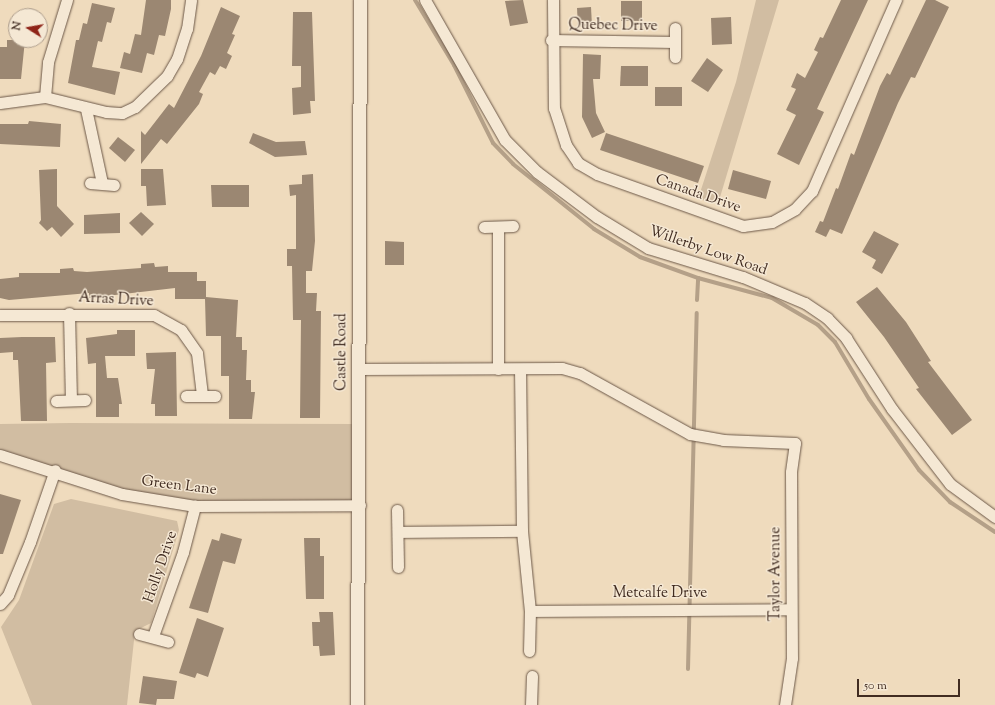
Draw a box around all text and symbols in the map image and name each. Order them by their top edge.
north arrow [8,8,48,48]
street label: Quebec Drive [568,16,658,36]
text: N [9,20,26,32]
street label: Canada Drive [653,171,743,217]
street label: Willerby Low Road [646,222,770,280]
street label: Arras Drive [78,289,154,311]
street label: Castle Road [333,313,351,391]
street label: Green Lane [140,472,218,500]
street label: Taylor Avenue [767,527,785,621]
street label: Holly Drive [140,529,182,605]
street label: Metcalfe Drive [613,585,707,603]
scale bar [859,671,962,697]
text: 50 m [864,677,887,695]

